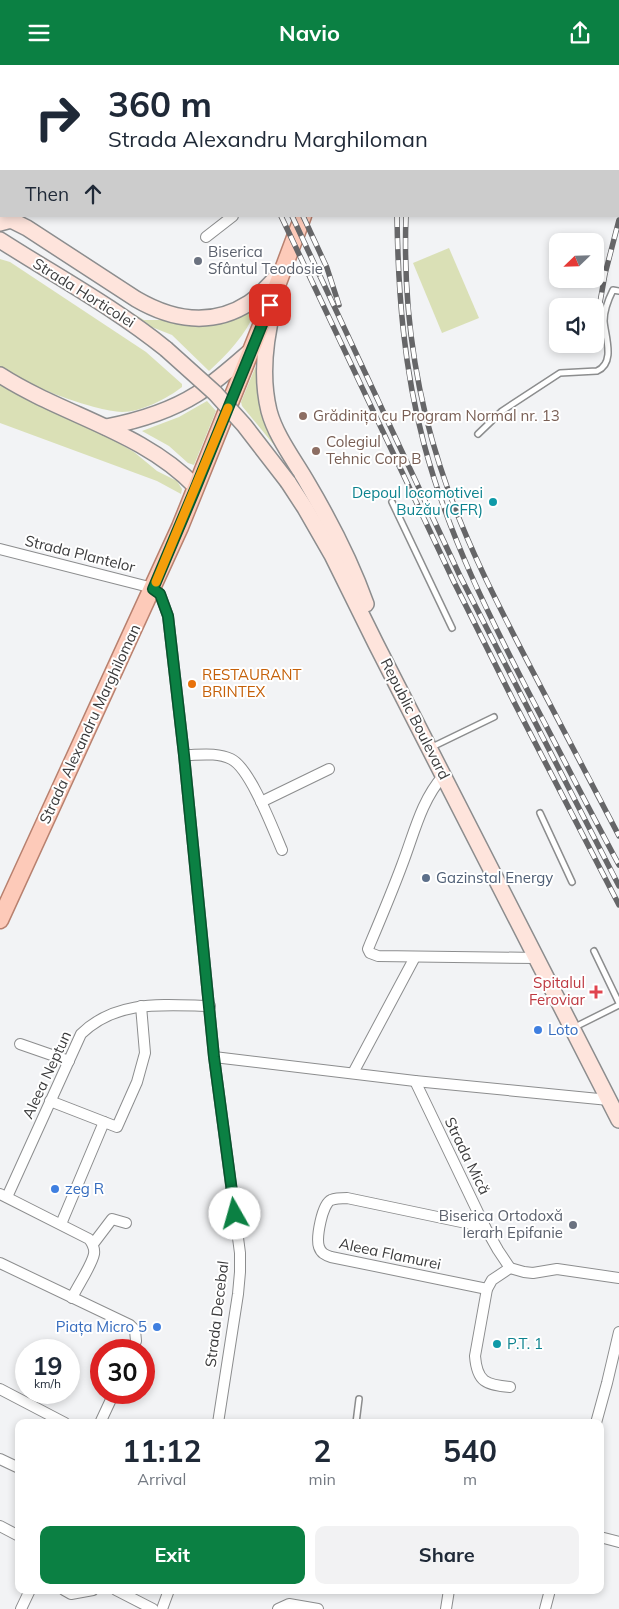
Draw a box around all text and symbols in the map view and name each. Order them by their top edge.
icon: menu [25,19,53,47]
text: Navio [279,19,340,47]
icon: share [566,19,594,47]
text: 360 m [108,82,212,126]
icon: right [25,85,90,150]
text: Strada Alexandru Marghiloman [108,125,428,153]
icon: ahead [79,180,107,208]
text: Then [25,182,69,206]
north arrow [549,233,604,287]
map controls [549,233,604,353]
place label: Biserica Sfântul Teodosie [208,242,323,278]
street label: Strada Horticolei [30,254,139,332]
marker: Biserica Sfântul Teodosie [192,255,204,267]
pin [249,284,291,326]
icon: arrive [256,291,284,319]
button: sound [549,298,604,353]
place label: Grădinița cu Program Normal nr. 13 [313,406,560,425]
marker: Grădinița cu Program Normal nr. 13 [297,410,309,422]
place label: Colegiul Tehnic Corp B [326,432,421,468]
marker: Colegiul Tehnic Corp B [310,445,322,457]
place label: Depoul locomotivei Buzău (CFR) [352,483,483,519]
marker: Depoul locomotivei Buzău (CFR) [487,496,499,508]
street label: Strada Plantelor [23,531,138,577]
street label: Strada Alexandru Marghiloman [35,621,144,827]
street label: Republic Boulevard [377,655,454,783]
place label: RESTAURANT BRINTEX [202,665,301,701]
marker: RESTAURANT BRINTEX [186,678,198,690]
place label: Gazinstal Energy [436,868,553,887]
marker: Gazinstal Energy [420,872,432,884]
place label: Spitalul Feroviar [529,973,586,1009]
marker: Spitalul Feroviar [589,985,603,999]
place label: Loto [548,1020,578,1039]
marker: Loto [532,1024,544,1036]
street label: Aleea Neptun [18,1028,75,1122]
street label: Strada Mică [441,1114,494,1198]
place label: zeg R [65,1179,104,1198]
marker: zeg R [49,1183,61,1195]
position arrow [208,1187,260,1239]
place label: Biserica Ortodoxă Ierarh Epifanie [439,1206,563,1242]
marker: Biserica Ortodoxă Ierarh Epifanie [567,1219,579,1231]
street label: Aleea Flamurei [337,1233,443,1274]
street label: Strada Decebal [201,1260,232,1368]
place label: Piața Micro 5 [56,1317,147,1336]
marker: Piața Micro 5 [151,1321,163,1333]
place label: P.T. 1 [507,1334,543,1353]
marker: P.T. 1 [491,1338,503,1350]
speed limit sign: 30 [90,1339,155,1404]
text: 19 [32,1350,63,1381]
text: km/h [34,1376,61,1391]
text: 11:12 [122,1432,202,1470]
text: 2 [313,1432,331,1470]
text: 540 [443,1432,497,1470]
text: Arrival [137,1469,186,1489]
text: min [309,1469,336,1489]
text: m [463,1469,477,1489]
button: Exit [40,1526,305,1584]
button: Share [315,1526,579,1584]

